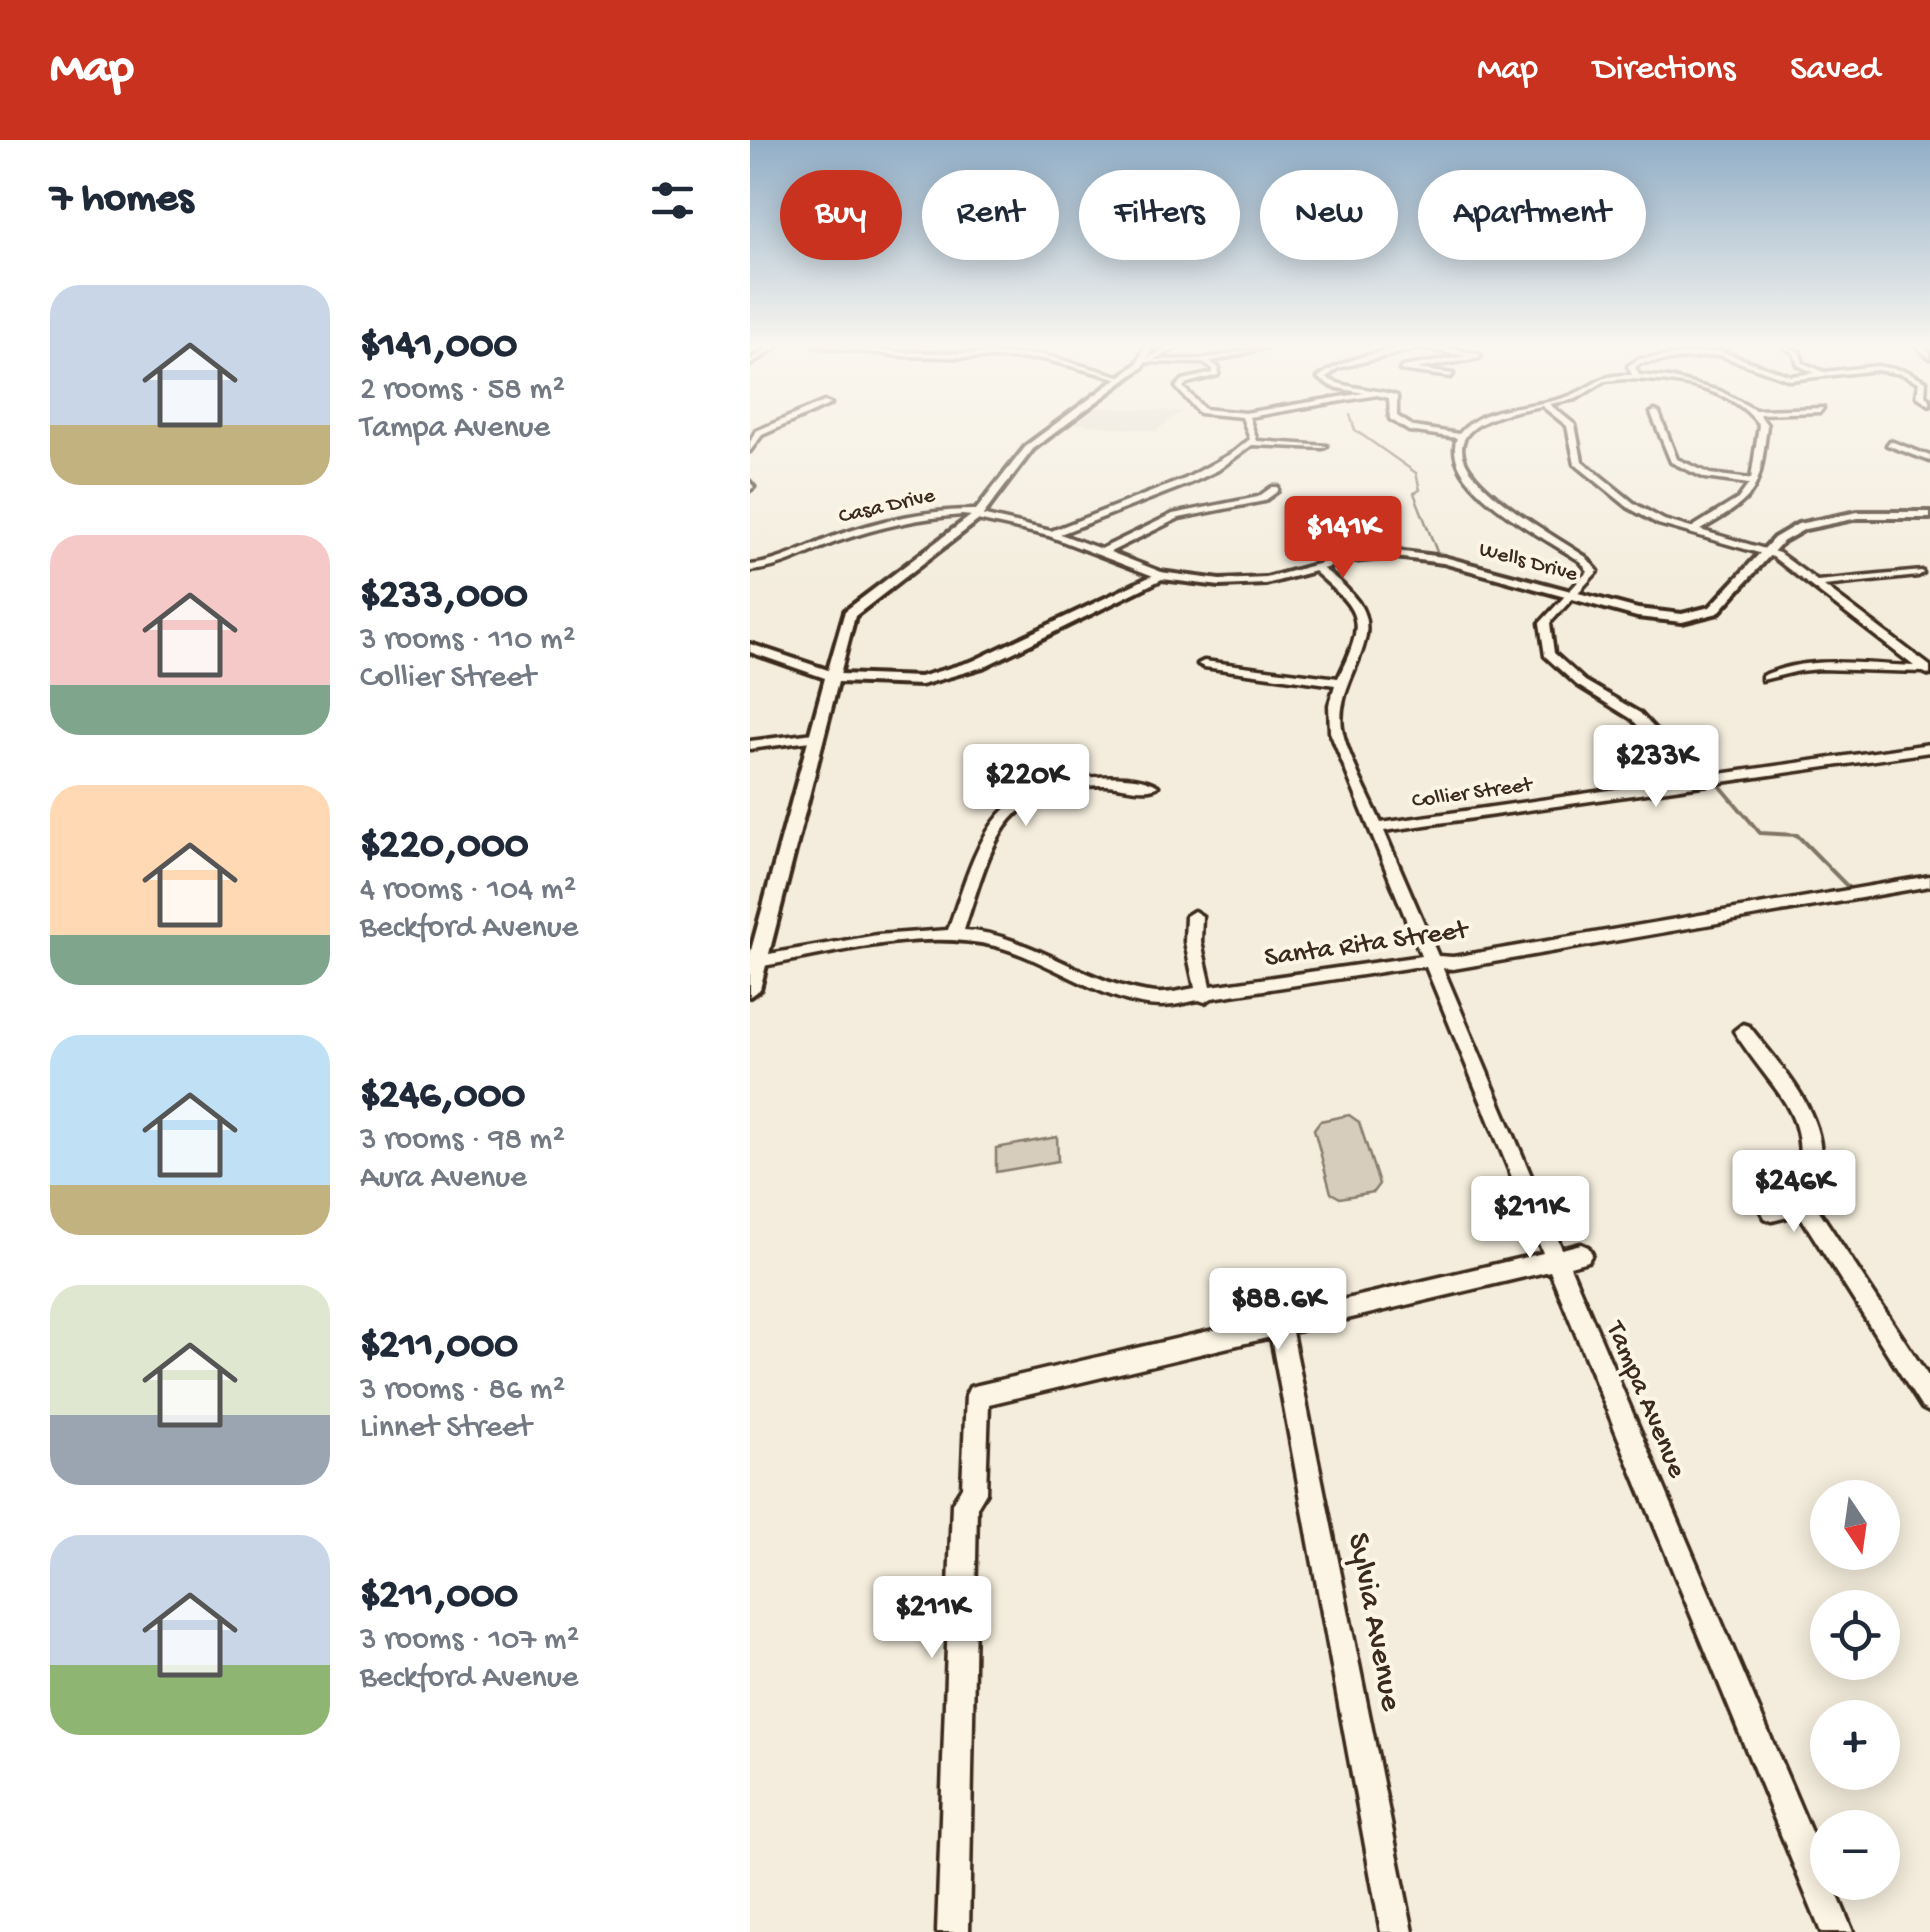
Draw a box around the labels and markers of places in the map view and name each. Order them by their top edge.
pin: $141K [1273,496,1413,581]
pin: $233K [1586,725,1726,810]
pin: $220K [956,744,1096,829]
pin: $246K [1724,1150,1864,1235]
pin: $211K [1460,1176,1600,1261]
pin: $88.6K [1197,1268,1359,1353]
pin: $211K [862,1576,1002,1661]

